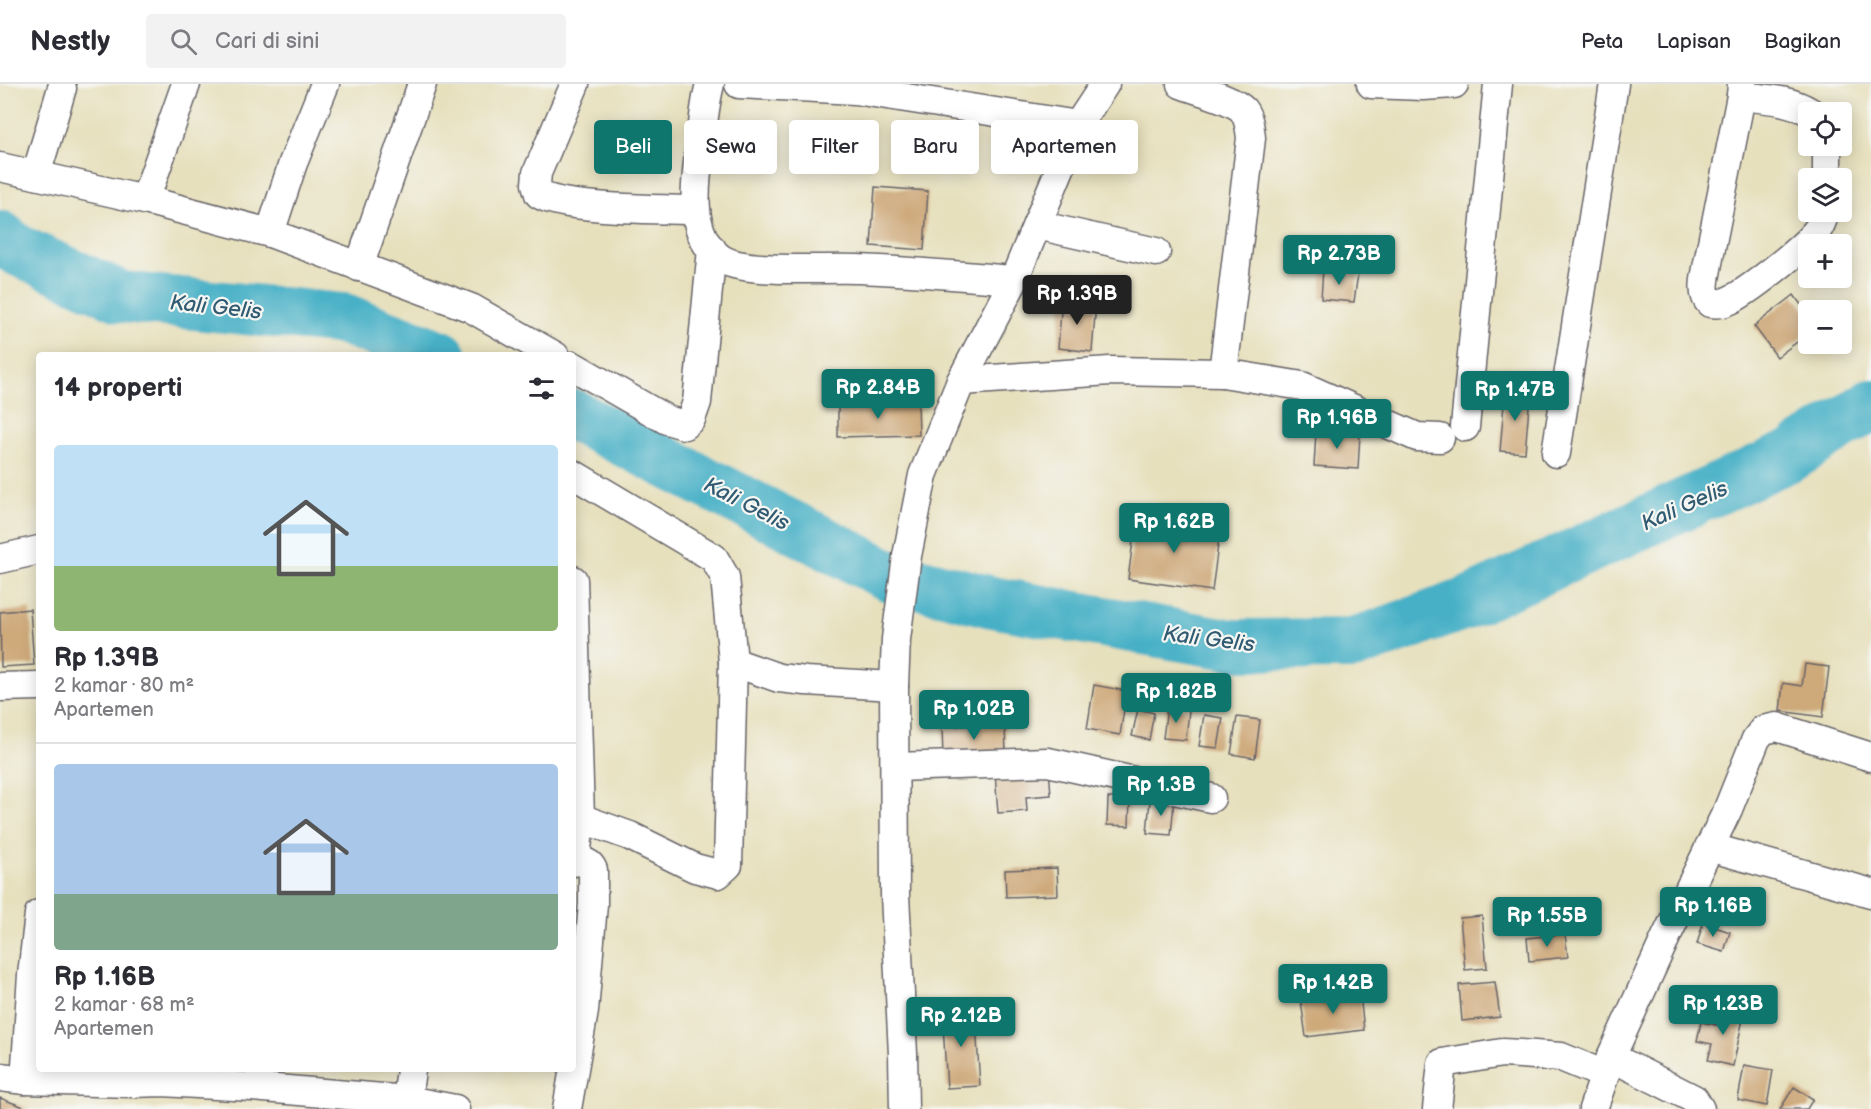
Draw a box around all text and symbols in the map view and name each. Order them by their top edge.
search box [146,14,566,68]
text: Nestly [30,25,110,58]
icon: search [167,25,200,58]
text: Cari di sini [215,28,320,55]
text: Peta [1581,29,1623,54]
text: Lapisan [1656,29,1731,54]
text: Bagikan [1764,29,1841,54]
map controls [1798,102,1852,354]
button: locate [1798,102,1852,156]
chip: Beli [594,120,672,174]
chip: Sewa [684,120,777,174]
chip: Filter [789,120,879,174]
chip: Baru [891,120,979,174]
chip: Apartemen [991,120,1138,174]
button: layers [1798,168,1852,222]
button: + [1798,234,1852,288]
pin: Rp 2.73B [1277,235,1401,286]
text: Rp 2.73B [1297,242,1381,266]
pin: Rp 1.39B [1015,275,1139,326]
text: Rp 1.39B [1037,282,1117,306]
water label: Kali Gelis [169,289,263,326]
button: − [1798,300,1852,354]
pin: Rp 2.84B [816,369,940,420]
pin: Rp 1.47B [1453,371,1577,422]
icon: filters [525,372,558,405]
text: 14 properti [54,373,183,404]
text: Rp 2.84B [836,376,920,400]
text: Rp 1.47B [1475,378,1555,402]
pin: Rp 1.96B [1275,399,1399,450]
text: Rp 1.96B [1296,406,1378,430]
water label: Kali Gelis [699,471,794,537]
water label: Kali Gelis [1637,475,1732,537]
icon: home [252,484,360,592]
pin: Rp 1.62B [1112,503,1236,554]
text: Rp 1.62B [1133,510,1215,534]
water label: Kali Gelis [1161,620,1256,659]
text: Rp 1.39B [54,643,159,674]
pin: Rp 1.82B [1114,673,1238,724]
text: 2 kamar · 80 m² [54,674,194,698]
text: Rp 1.82B [1135,680,1217,704]
pin: Rp 1.02B [912,690,1036,741]
text: Rp 1.02B [933,697,1015,721]
text: Apartemen [54,698,154,722]
pin: Rp 1.3B [1106,766,1216,817]
text: Rp 1.3B [1126,773,1196,797]
icon: home [252,803,360,911]
pin: Rp 1.16B [1651,887,1775,938]
text: Rp 1.16B [1674,894,1752,918]
pin: Rp 1.55B [1485,897,1609,948]
text: Rp 1.55B [1507,904,1587,928]
text: Rp 1.16B [54,962,155,993]
pin: Rp 1.42B [1271,964,1395,1015]
text: Rp 1.42B [1292,971,1374,995]
pin: Rp 1.23B [1661,985,1785,1036]
text: Rp 1.23B [1683,992,1763,1016]
text: 2 kamar · 68 m² [54,993,195,1017]
pin: Rp 2.12B [899,997,1023,1048]
text: Rp 2.12B [920,1004,1002,1028]
text: Apartemen [54,1017,154,1041]

